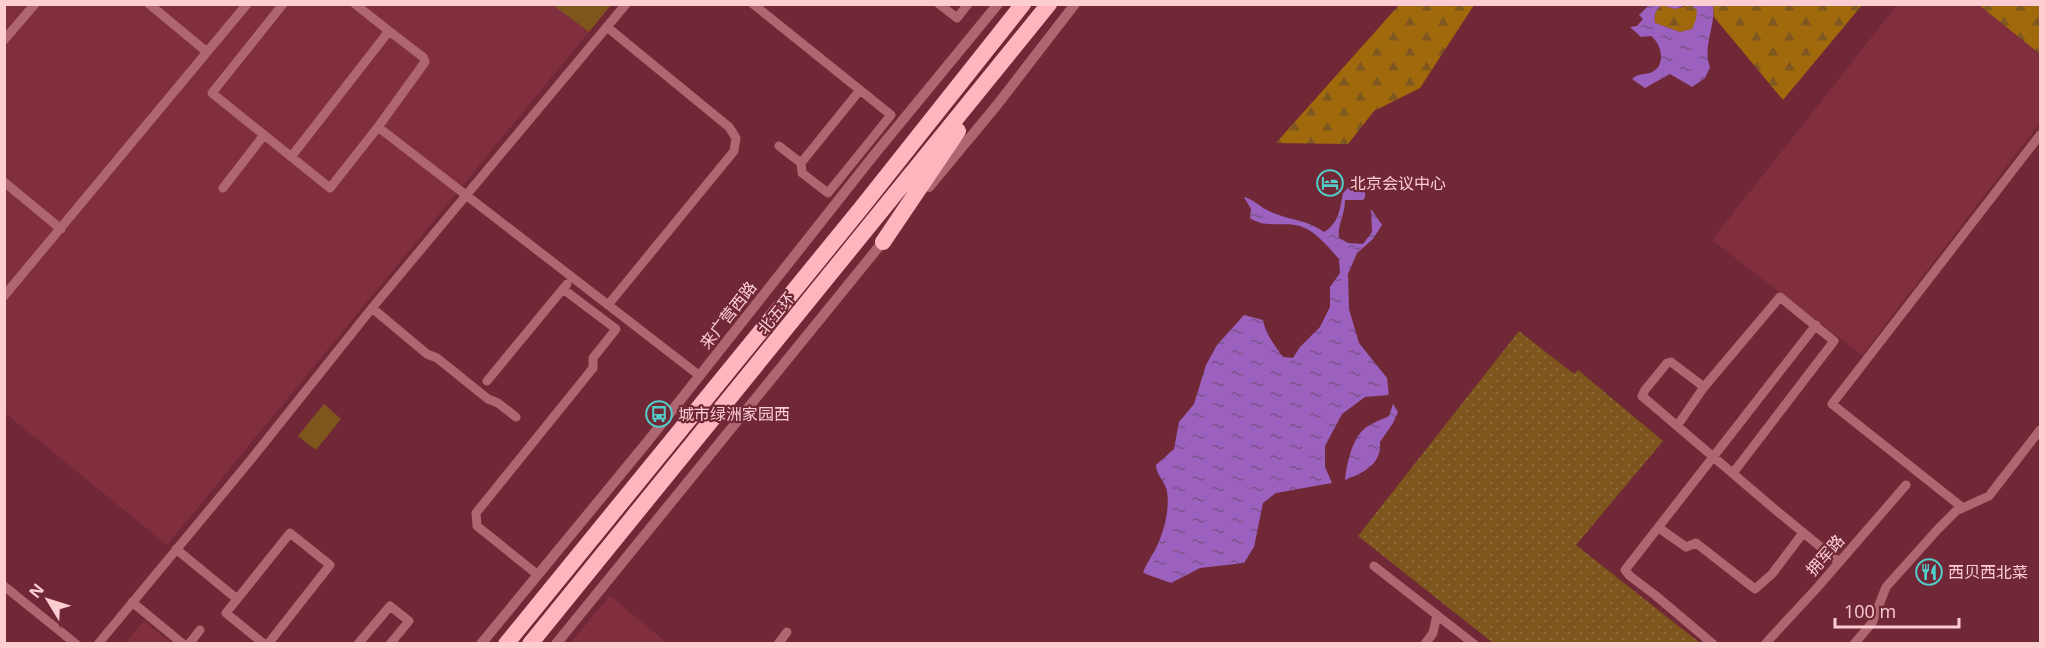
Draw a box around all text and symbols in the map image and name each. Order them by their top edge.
hotel icon: 北京会议中心 [1315,168,1345,198]
place label: 北京会议中心 [1350,172,1446,194]
street label: 来广营西路 [695,277,761,353]
street label: 北五环 [752,287,800,339]
bus stop icon: 城市绿洲家园西 [644,399,674,429]
place label: 城市绿洲家园西 [678,403,790,425]
street label: 拥军路 [1801,530,1849,580]
restaurant icon: 西贝西北菜 [1914,557,1944,587]
place label: 西贝西北菜 [1948,561,2028,583]
north arrow [18,570,78,630]
text: N [24,579,49,603]
scale bar [1835,591,1960,629]
text: 100 m [1844,599,1896,623]

